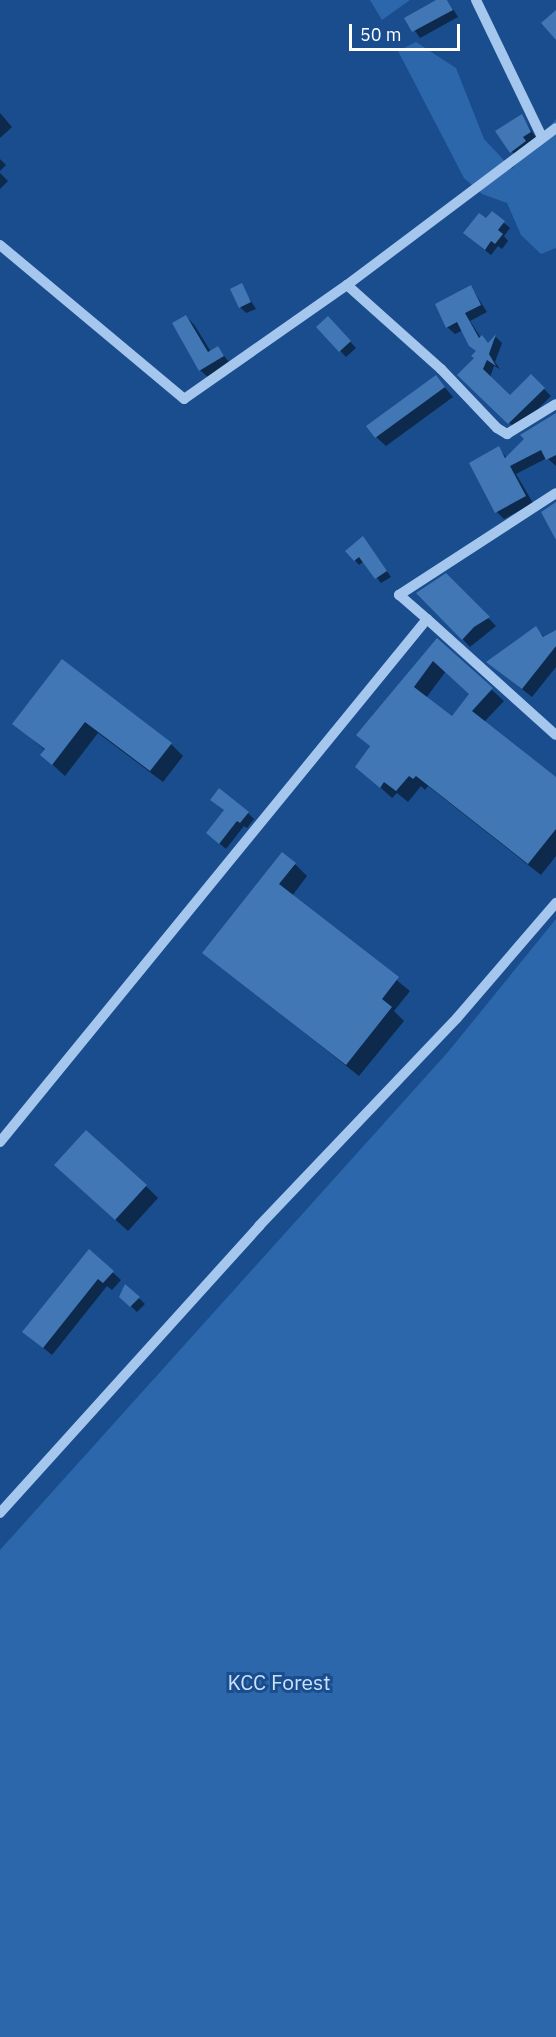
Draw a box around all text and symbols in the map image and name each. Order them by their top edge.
scale bar [352,12,463,50]
text: 50 m [360,23,402,46]
park label: KCC Forest [227,1669,331,1695]

